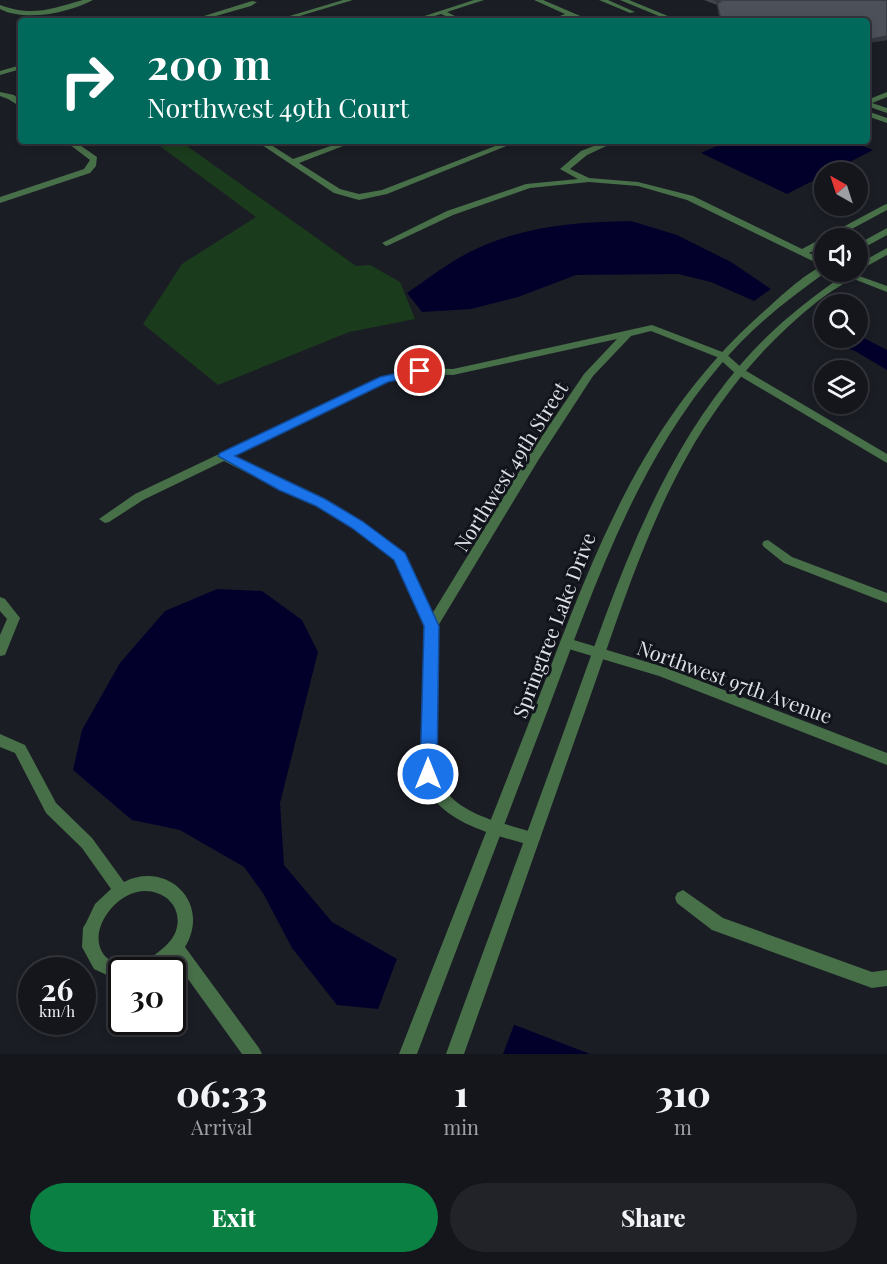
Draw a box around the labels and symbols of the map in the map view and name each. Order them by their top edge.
north arrow [814,162,868,216]
pin [394,345,445,396]
street label: Northwest 49th Street [447,375,574,556]
street label: Springtree Lake Drive [505,528,601,722]
street label: Northwest 97th Avenue [634,633,836,729]
position arrow [396,742,460,806]
speed limit sign: 30 [108,957,186,1035]

